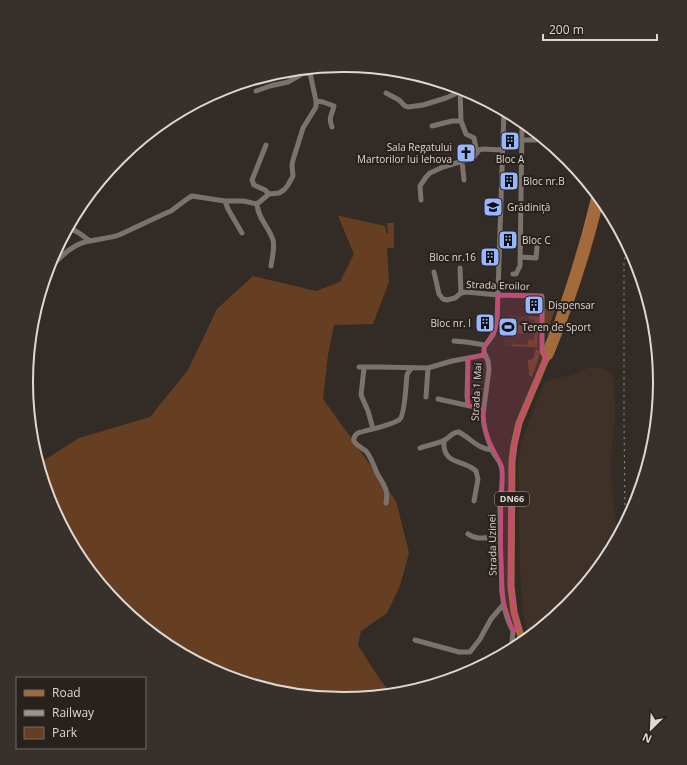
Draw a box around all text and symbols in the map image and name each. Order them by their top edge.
scale bar [543,16,657,42]
text: 200 m [549,21,584,38]
building icon: Bloc A [499,130,521,152]
place label: Sala Regatului Martorilor lui Iehova [357,140,452,166]
church icon: Sala Regatului Martorilor lui Iehova [455,142,477,164]
place label: Bloc A [496,152,525,166]
building icon: Bloc nr.B [498,170,520,192]
place label: Bloc nr.B [523,174,565,188]
school or university icon: Grădiniță [482,196,504,218]
place label: Grădiniță [507,200,550,214]
building icon: Bloc C [497,229,519,251]
place label: Bloc C [522,233,551,247]
building icon: Bloc nr.16 [479,246,501,268]
place label: Bloc nr.16 [429,250,476,264]
street label: Strada Eroilor [466,277,530,293]
building icon: Dispensar [523,294,545,316]
place label: Dispensar [548,298,595,312]
building icon: Bloc nr. I [474,312,496,334]
place label: Bloc nr. I [430,316,471,330]
sports icon: Teren de Sport [497,316,519,338]
place label: Teren de Sport [522,320,592,334]
street label: Strada 1 Mai [467,362,485,422]
road number: DN66 [495,492,529,506]
street label: Strada Uzinei [484,514,500,576]
legend [16,677,146,749]
text: Road [52,684,81,701]
text: Railway [52,704,95,721]
north arrow [631,709,671,749]
text: Park [52,724,78,741]
text: N [640,730,654,747]

